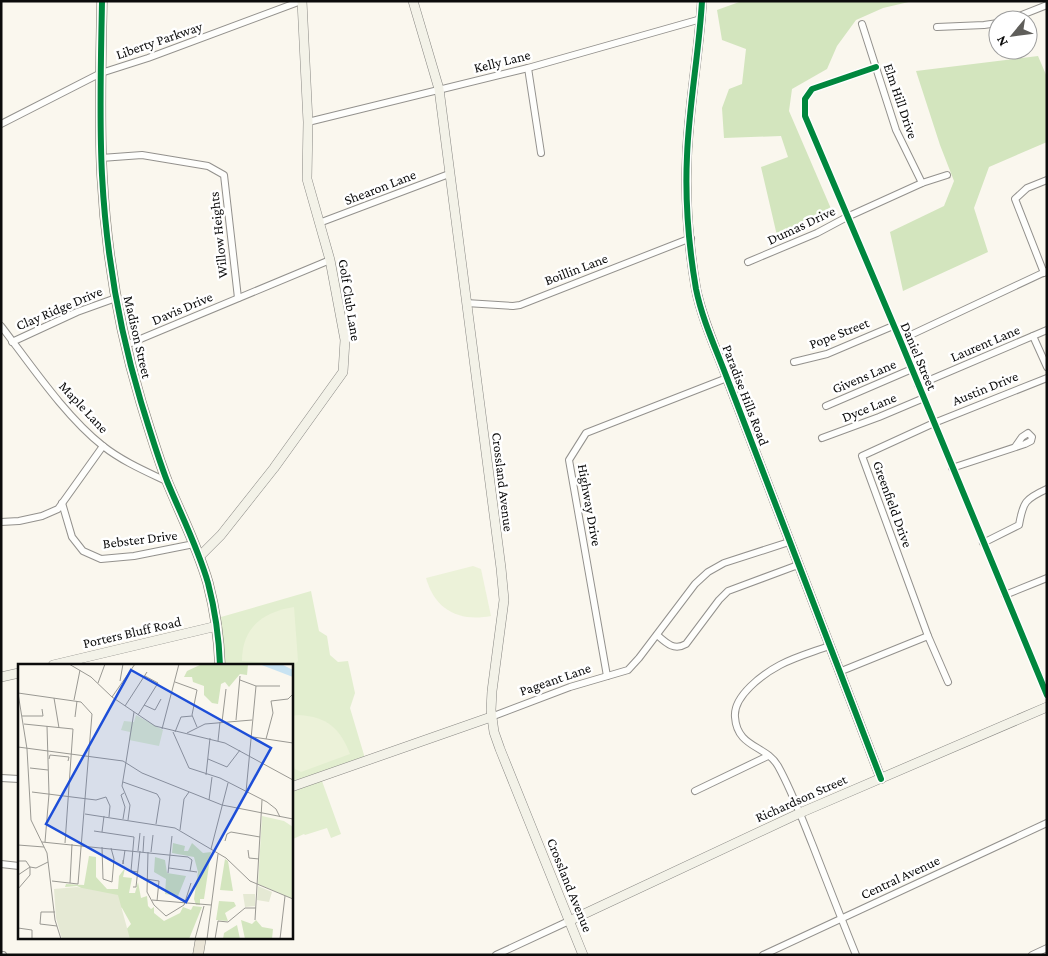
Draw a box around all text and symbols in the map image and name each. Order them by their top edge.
north arrow [988,10,1038,60]
street label: Liberty Parkway [114,18,205,62]
text: N [992,33,1011,49]
street label: Kelly Lane [472,46,532,76]
street label: Elm Hill Drive [881,61,921,141]
street label: Shearon Lane [342,166,418,208]
street label: Willow Heights [206,191,230,279]
street label: Dumas Drive [765,202,837,248]
street label: Boillin Lane [542,250,610,288]
street label: Golf Club Lane [336,258,364,342]
street label: Clay Ridge Drive [13,283,105,333]
street label: Davis Drive [149,288,215,328]
street label: Madison Street [121,294,155,380]
street label: Pope Street [807,314,871,352]
street label: Daniel Street [898,320,941,393]
street label: Laurent Lane [948,321,1022,365]
street label: Paradise Hills Road [719,342,773,448]
street label: Givens Lane [830,355,898,397]
street label: Austin Drive [950,368,1020,408]
street label: Maple Lane [56,378,112,436]
street label: Dyce Lane [839,389,899,425]
street label: Crossland Avenue [489,432,517,532]
street label: Greenfield Drive [870,458,916,550]
street label: Highway Drive [575,463,605,547]
street label: Bebster Drive [102,526,178,552]
street label: Porters Bluff Road [81,613,183,651]
street label: Pageant Lane [517,659,593,699]
inset map [18,664,292,938]
street label: Richardson Street [753,770,850,825]
street label: Crossland Avenue [544,836,596,934]
street label: Central Avenue [858,852,942,902]

